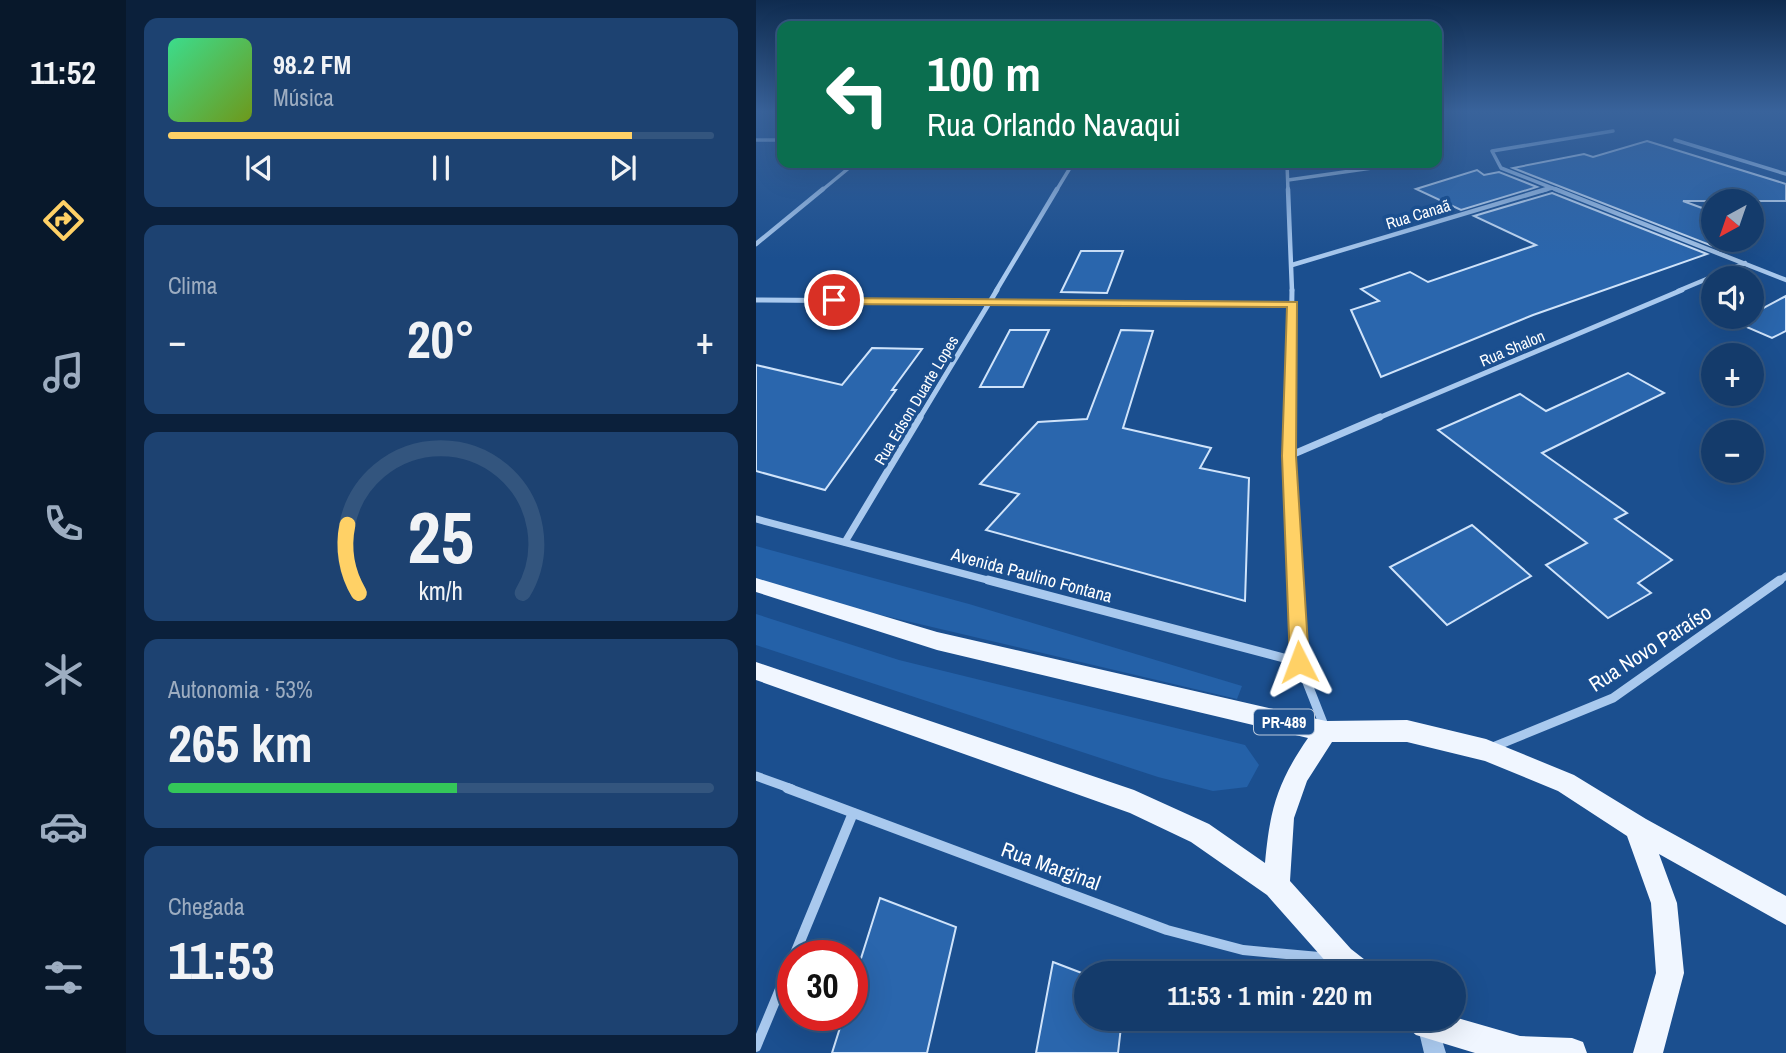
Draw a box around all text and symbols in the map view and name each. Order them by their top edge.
text: 100 m [927,40,1041,106]
text: 98.2 FM [273,47,351,82]
icon: left [812,49,903,140]
text: 11:52 [30,51,96,94]
text: Música [273,82,334,113]
text: Rua Orlando Navaqui [927,103,1181,146]
icon: previous [240,149,278,187]
icon: pause [422,149,460,187]
icon: next [604,149,642,187]
north arrow [1701,189,1764,252]
map controls [1701,189,1764,483]
street label: Rua Canaã [1383,194,1454,234]
icon: directions [39,196,88,245]
button: sound [1701,266,1764,329]
text: Clima [168,270,217,301]
pin [804,270,864,330]
icon: arrive [815,281,853,319]
text: 20° [407,304,475,374]
text: − [168,315,186,366]
text: + [696,315,714,366]
street label: Rua Shalon [1476,324,1548,372]
street label: Rua Edson Duarte Lopes [869,331,963,469]
button: + [1701,343,1764,406]
icon: music [39,348,88,397]
button: − [1701,420,1764,483]
text: 25 [408,488,474,586]
icon: phone [39,499,88,548]
street label: Avenida Paulino Fontana [948,541,1115,609]
text: km/h [419,573,463,607]
street label: Rua Novo Paraíso [1583,598,1717,698]
position arrow [1262,625,1336,699]
icon: climate [39,650,88,699]
text: Autonomia · 53% [168,674,313,705]
text: 265 km [168,708,313,778]
road number: PR-489 [1254,709,1314,734]
icon: car [39,802,88,851]
street label: Rua Marginal [997,835,1105,897]
text: Chegada [168,891,245,922]
text: 11:53 [168,925,275,995]
speed limit sign: 30 [777,940,868,1031]
icon: filters [39,953,88,1002]
text: 11:53 · 1 min · 220 m [1167,978,1373,1013]

